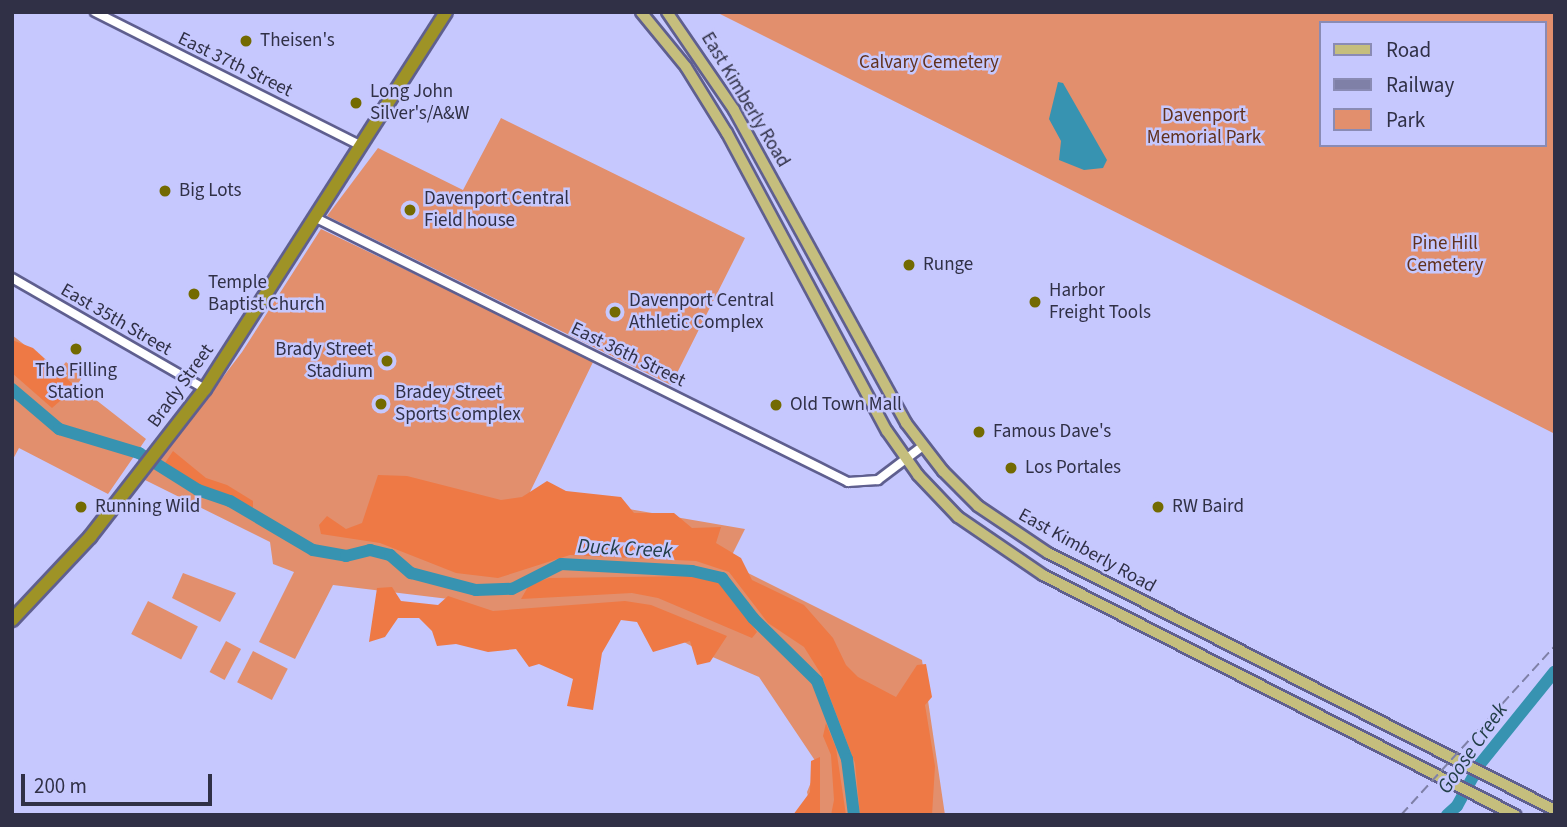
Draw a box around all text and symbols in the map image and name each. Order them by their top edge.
legend [1318,21,1546,147]
street label: East 37th Street [174,27,296,103]
street label: East Kimberly Road [696,28,794,172]
place label: Theisen's [260,30,335,52]
marker: Theisen's [238,33,254,49]
text: Road [1386,35,1431,65]
park label: Calvary Cemetery [859,52,999,74]
text: Railway [1386,70,1454,100]
place label: Long John Silver's/A&W [370,81,470,125]
marker: Long John Silver's/A&W [348,95,364,111]
park label: Davenport Memorial Park [1147,105,1261,149]
text: Park [1386,105,1425,135]
place label: Big Lots [179,180,241,202]
marker: Big Lots [157,183,173,199]
place label: Davenport Central Field house [424,188,569,232]
marker: Davenport Central Field house [402,202,418,218]
park label: Pine Hill Cemetery [1407,233,1483,277]
place label: Runge [923,254,973,276]
marker: Runge [901,257,917,273]
place label: Temple Baptist Church [208,272,325,316]
street label: East 35th Street [56,279,176,361]
place label: Harbor Freight Tools [1049,280,1151,324]
marker: Temple Baptist Church [186,286,202,302]
place label: Davenport Central Athletic Complex [629,290,774,334]
marker: Harbor Freight Tools [1027,294,1043,310]
marker: Davenport Central Athletic Complex [607,304,623,320]
street label: East 36th Street [567,317,689,393]
place label: Brady Street Stadium [275,339,373,383]
street label: Brady Street [143,340,219,432]
marker: The Filling Station [68,341,84,357]
marker: Brady Street Stadium [379,353,395,369]
place label: The Filling Station [35,360,117,404]
place label: Bradey Street Sports Complex [395,382,521,426]
place label: Old Town Mall [790,394,902,416]
marker: Bradey Street Sports Complex [373,396,389,412]
marker: Old Town Mall [768,397,784,413]
place label: Famous Dave's [993,421,1111,443]
marker: Famous Dave's [971,424,987,440]
place label: Los Portales [1025,457,1121,479]
marker: Los Portales [1003,460,1019,476]
place label: Running Wild [95,496,200,518]
place label: RW Baird [1172,496,1244,518]
marker: Running Wild [73,499,89,515]
marker: RW Baird [1150,499,1166,515]
street label: East Kimberly Road [1014,504,1160,598]
water label: Duck Creek [577,533,673,563]
water label: Goose Creek [1431,698,1513,798]
scale bar [24,760,215,804]
text: 200 m [34,771,87,801]

